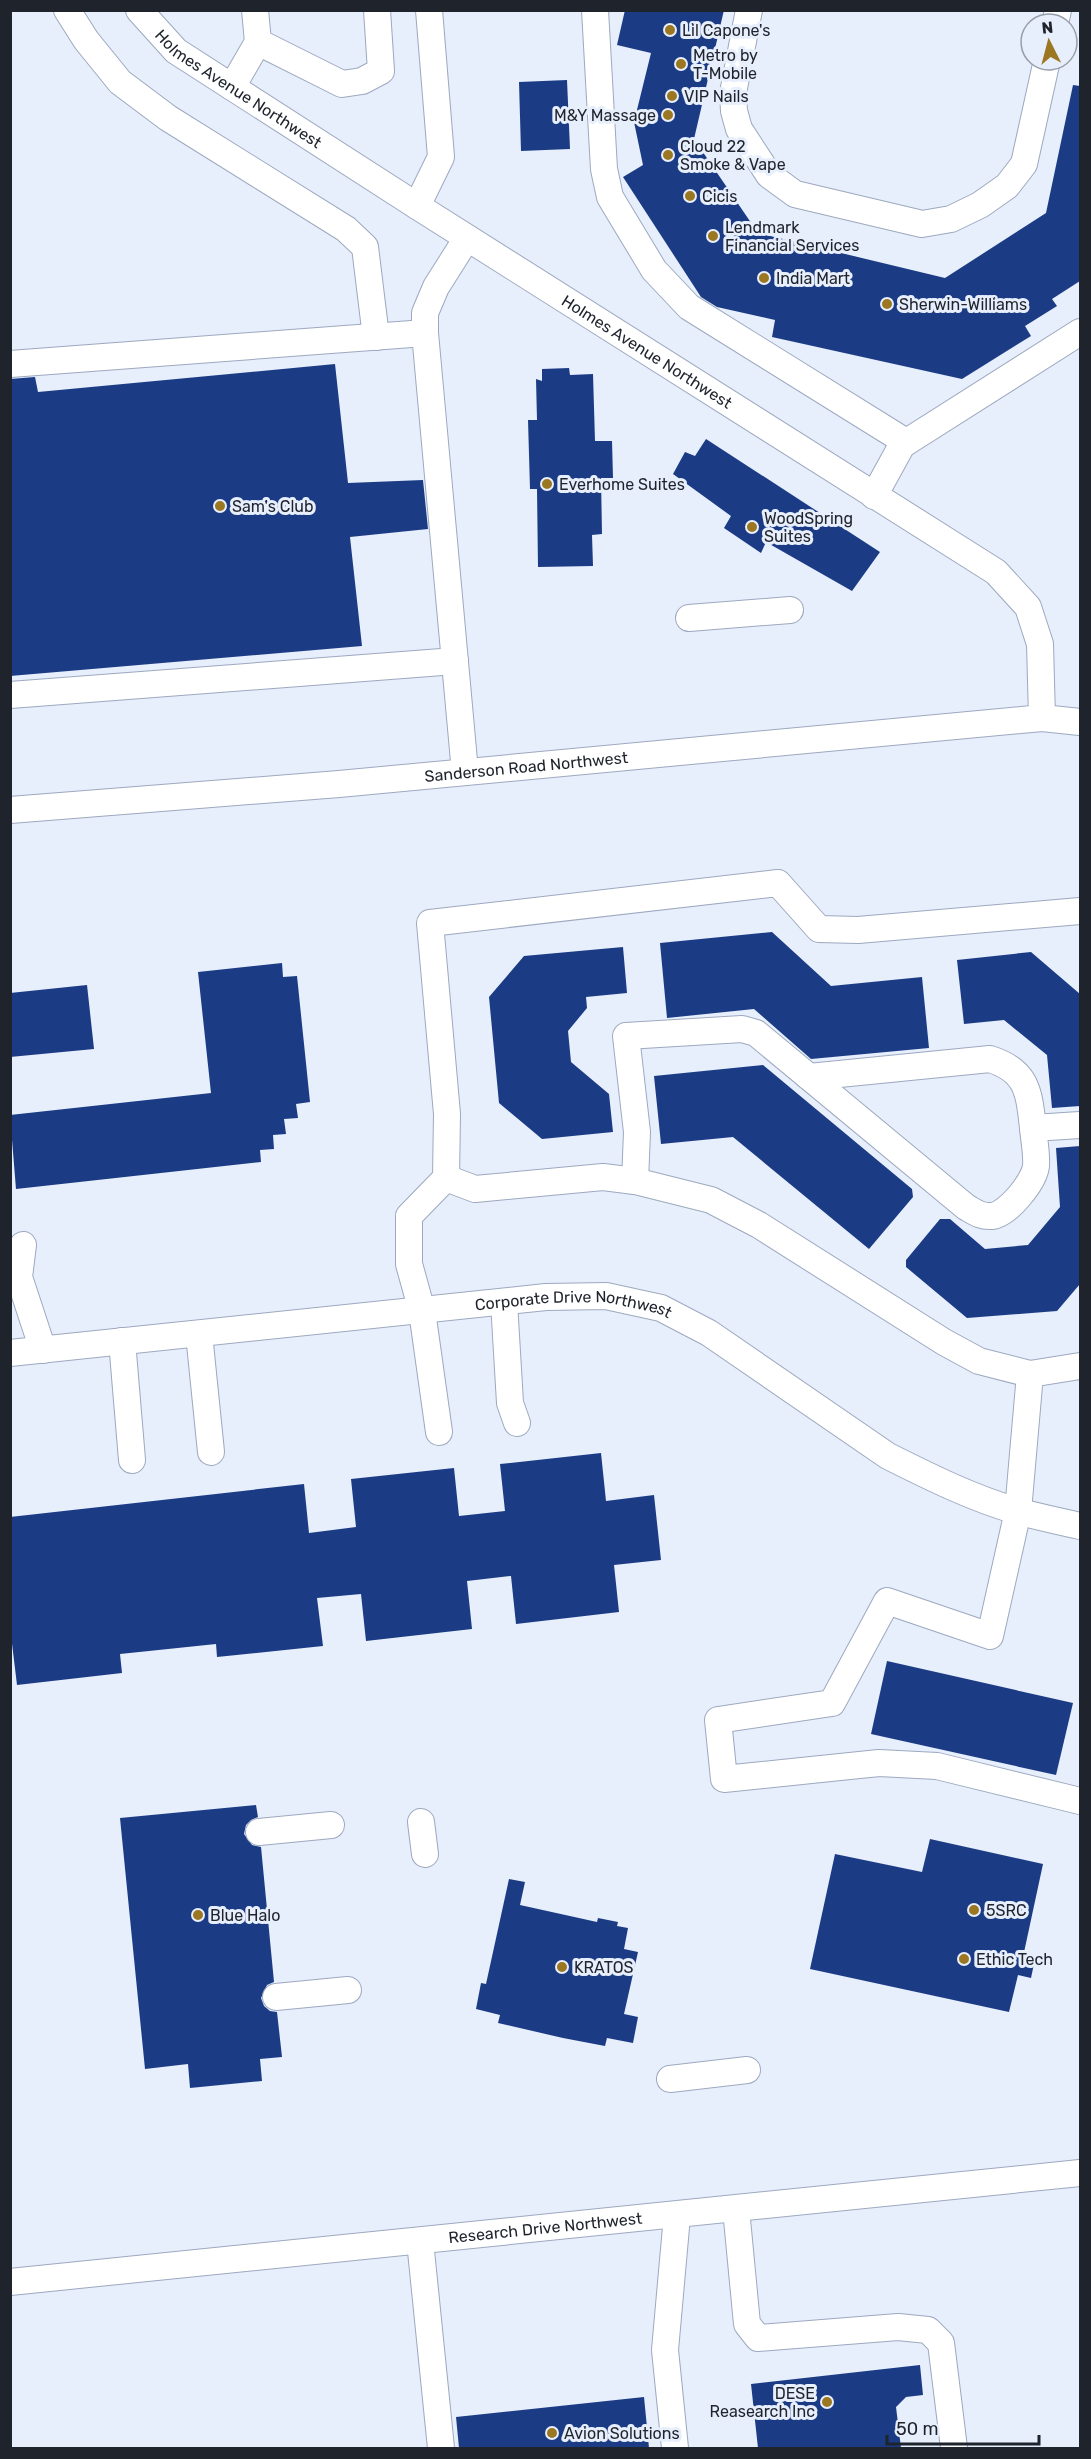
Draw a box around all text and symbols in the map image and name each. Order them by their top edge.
north arrow [1019,12,1079,72]
text: N [1041,18,1054,38]
place label: Lil Capone's [682,21,770,40]
marker: Lil Capone's [663,23,677,37]
street label: Holmes Avenue Northwest [151,25,325,152]
place label: Metro by T-Mobile [693,46,758,83]
marker: Metro by T-Mobile [674,57,688,71]
place label: VIP Nails [684,87,749,106]
marker: VIP Nails [665,89,679,103]
place label: M&Y Massage [554,106,656,125]
marker: M&Y Massage [661,108,675,122]
place label: Cloud 22 Smoke & Vape [680,137,786,174]
marker: Cloud 22 Smoke & Vape [661,148,675,162]
place label: Cicis [702,187,737,206]
marker: Cicis [683,189,697,203]
place label: Lendmark Financial Services [725,218,859,255]
marker: Lendmark Financial Services [706,229,720,243]
place label: India Mart [776,269,850,288]
marker: India Mart [757,271,771,285]
street label: Holmes Avenue Northwest [558,291,736,412]
place label: Sherwin-Williams [899,295,1027,314]
marker: Sherwin-Williams [880,297,894,311]
place label: Everhome Suites [559,475,685,494]
marker: Everhome Suites [540,477,554,491]
place label: Sam's Club [232,497,313,516]
marker: Sam's Club [213,499,227,513]
place label: WoodSpring Suites [764,509,853,546]
marker: WoodSpring Suites [745,520,759,534]
street label: Sanderson Road Northwest [424,747,629,785]
street label: Corporate Drive Northwest [474,1286,676,1322]
place label: 5SRC [986,1901,1027,1920]
marker: 5SRC [967,1903,981,1917]
place label: Blue Halo [210,1906,280,1925]
marker: Blue Halo [191,1908,205,1922]
place label: Ethic Tech [976,1950,1053,1969]
marker: Ethic Tech [957,1952,971,1966]
place label: KRATOS [574,1958,633,1977]
marker: KRATOS [555,1960,569,1974]
street label: Research Drive Northwest [447,2208,643,2247]
place label: DESE Reasearch Inc [710,2384,815,2421]
marker: DESE Reasearch Inc [820,2395,834,2409]
scale bar [887,2408,1038,2446]
text: 50 m [896,2418,939,2440]
place label: Avion Solutions [564,2424,680,2443]
marker: Avion Solutions [545,2426,559,2440]

